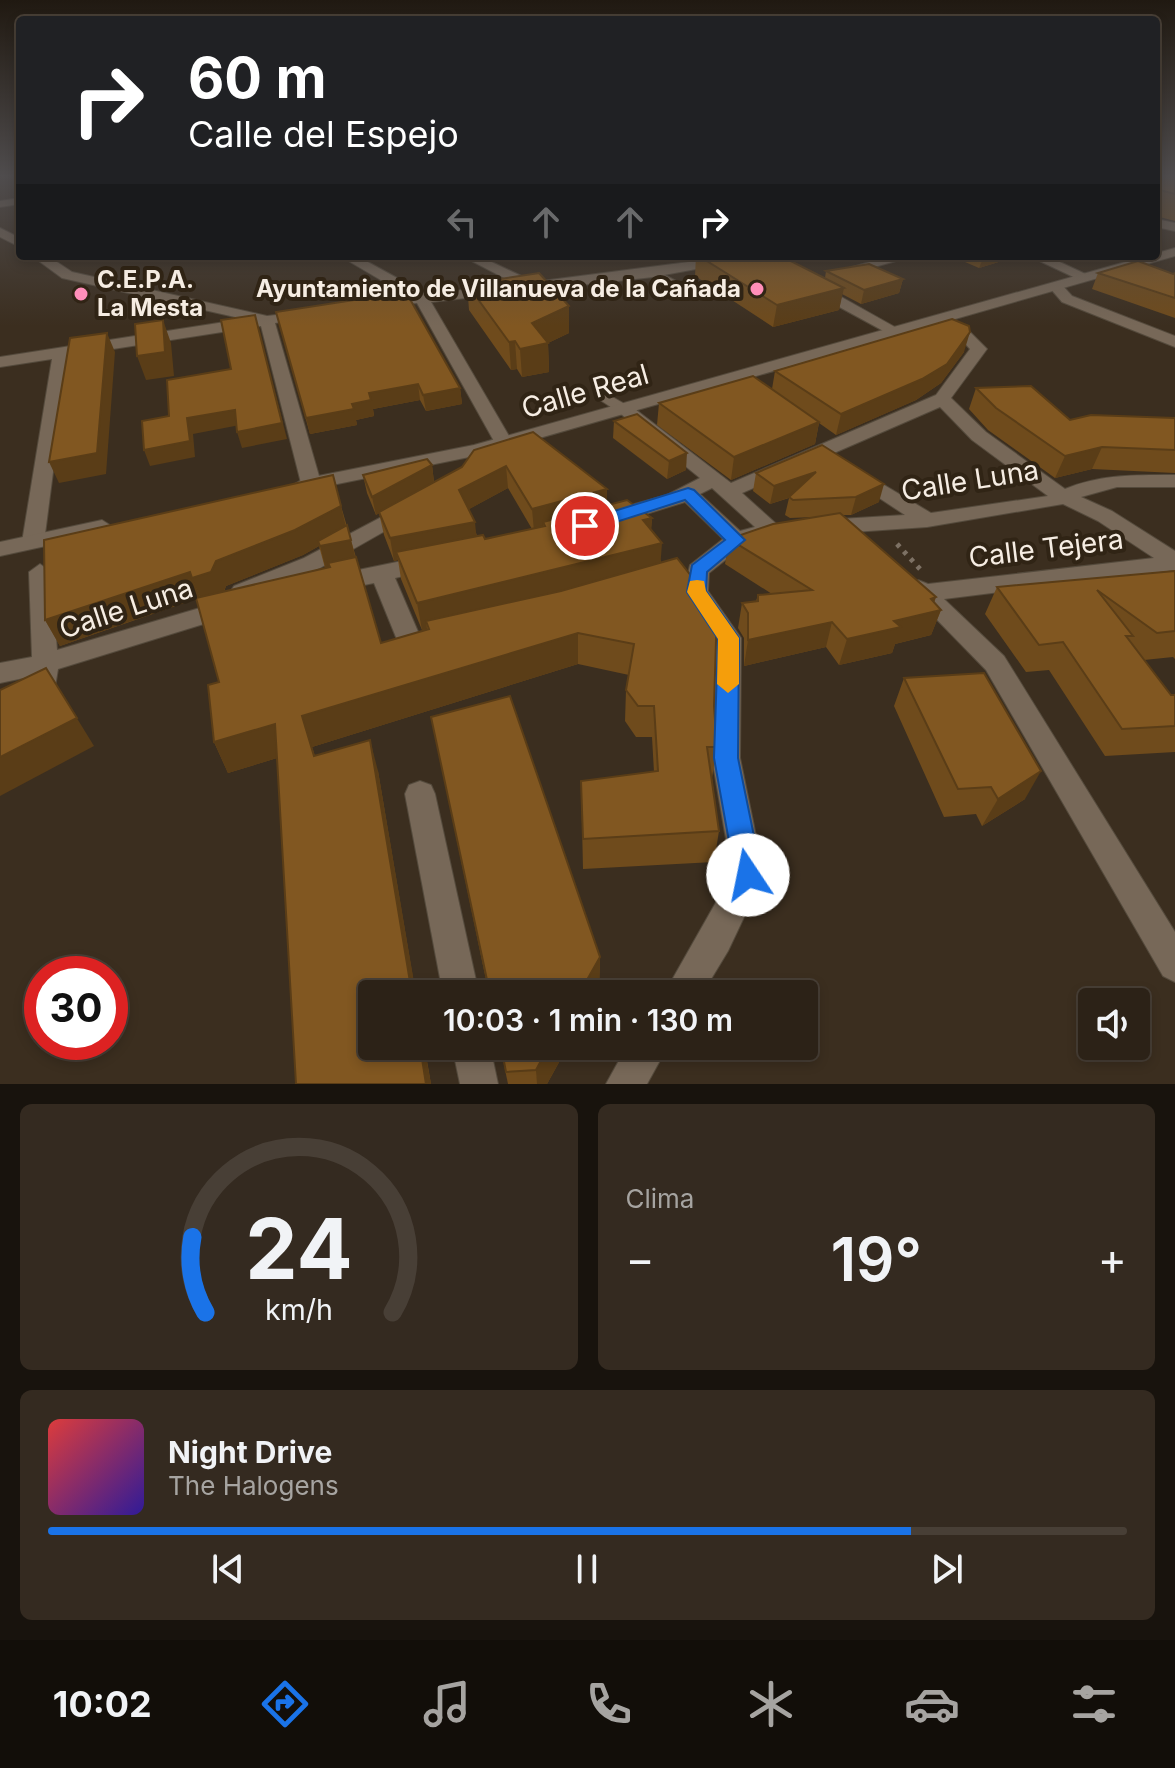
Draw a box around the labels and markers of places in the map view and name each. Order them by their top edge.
place label: C.E.P.A. La Mesta [97,265,203,322]
place label: Ayuntamiento de Villanueva de la Cañada [256,274,741,303]
marker: Ayuntamiento de Villanueva de la Cañada [748,280,766,298]
marker: C.E.P.A. La Mesta [72,285,90,303]
pin [551,492,619,560]

